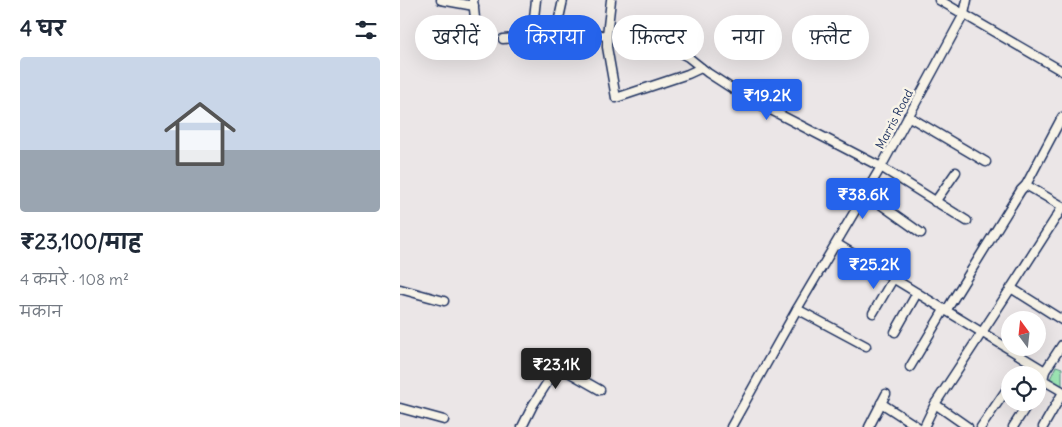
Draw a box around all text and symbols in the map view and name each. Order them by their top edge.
text: 4 घर [20,15,65,42]
chip: खरीदें [415,15,498,60]
chip: किराया [508,15,602,60]
chip: फ़िल्टर [612,15,704,60]
chip: नया [714,15,782,60]
chip: फ़्लैट [792,15,869,60]
icon: filters [352,16,380,44]
pin: ₹19.2K [726,78,808,121]
text: ₹19.2K [743,85,791,105]
street label: Marris Road [872,87,916,151]
icon: home [155,89,245,179]
pin: ₹38.6K [822,178,904,220]
text: ₹38.6K [837,184,889,204]
text: ₹23,100/माह [20,228,142,255]
pin: ₹25.2K [833,248,915,290]
text: ₹25.2K [849,254,899,274]
text: 4 कमरे · 108 m² [20,269,129,289]
text: मकान [20,301,62,321]
north arrow [1001,311,1046,356]
map controls [1001,311,1046,411]
pin: ₹23.1K [515,348,597,390]
text: ₹23.1K [532,354,580,374]
button: locate [1001,366,1046,411]

